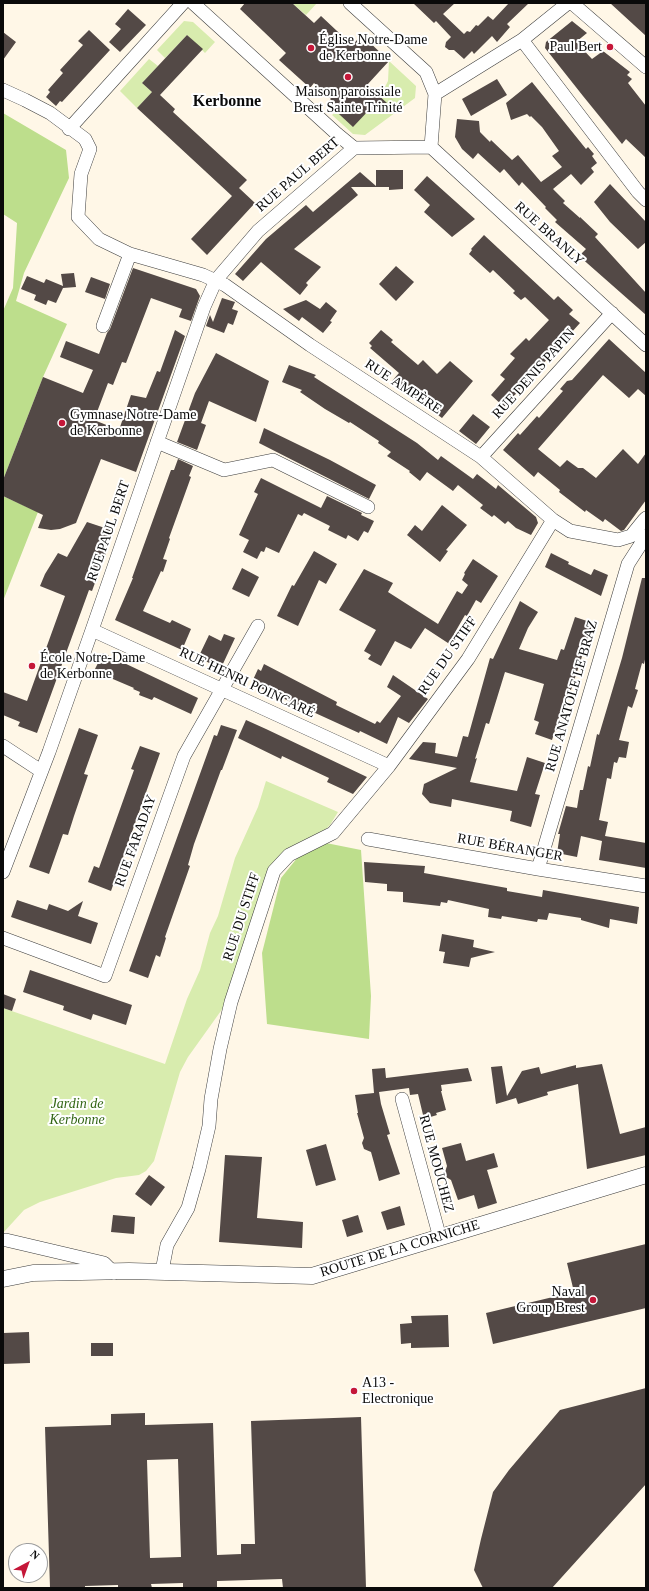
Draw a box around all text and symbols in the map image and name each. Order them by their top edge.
place label: Église Notre-Dame de Kerbonne [319,32,427,64]
place label: Paul Bert [550,39,602,55]
marker: Paul Bert [605,42,615,52]
marker: Église Notre-Dame de Kerbonne [306,43,316,53]
marker: Maison paroissiale Brest Sainte Trinité [343,72,353,82]
place label: Maison paroissiale Brest Sainte Trinité [293,84,403,116]
district label: Kerbonne [193,92,261,112]
street label: RUE PAUL BERT [253,134,343,216]
street label: RUE BRANLY [511,198,587,270]
street label: RUE DENIS PAPIN [489,326,579,422]
street label: RUE AMPÈRE [361,356,445,418]
place label: Gymnase Notre-Dame de Kerbonne [70,407,196,440]
marker: Gymnase Notre-Dame de Kerbonne [57,418,67,428]
street label: RUE PAUL BERT [84,479,134,583]
street label: RUE DU STIFF [415,614,481,698]
street label: RUE ANATOLE LE BRAZ [542,618,602,774]
street label: RUE HENRI POINCARÉ [176,644,318,722]
place label: École Notre-Dame de Kerbonne [40,650,145,682]
marker: École Notre-Dame de Kerbonne [27,661,37,671]
street label: RUE FARADAY [112,793,160,889]
street label: RUE BÉRANGER [456,830,564,866]
street label: RUE DU STIFF [220,871,264,963]
park label: Jardin de Kerbonne [49,1096,105,1128]
street label: RUE MOUCHEZ [415,1113,457,1215]
street label: ROUTE DE LA CORNICHE [318,1217,482,1281]
place label: Naval Group Brest [516,1284,585,1316]
marker: Naval Group Brest [588,1295,598,1305]
place label: A13 - Electronique [362,1375,434,1408]
marker: A13 - Electronique [349,1386,359,1396]
north arrow [8,1543,48,1583]
text: N [28,1548,42,1562]

